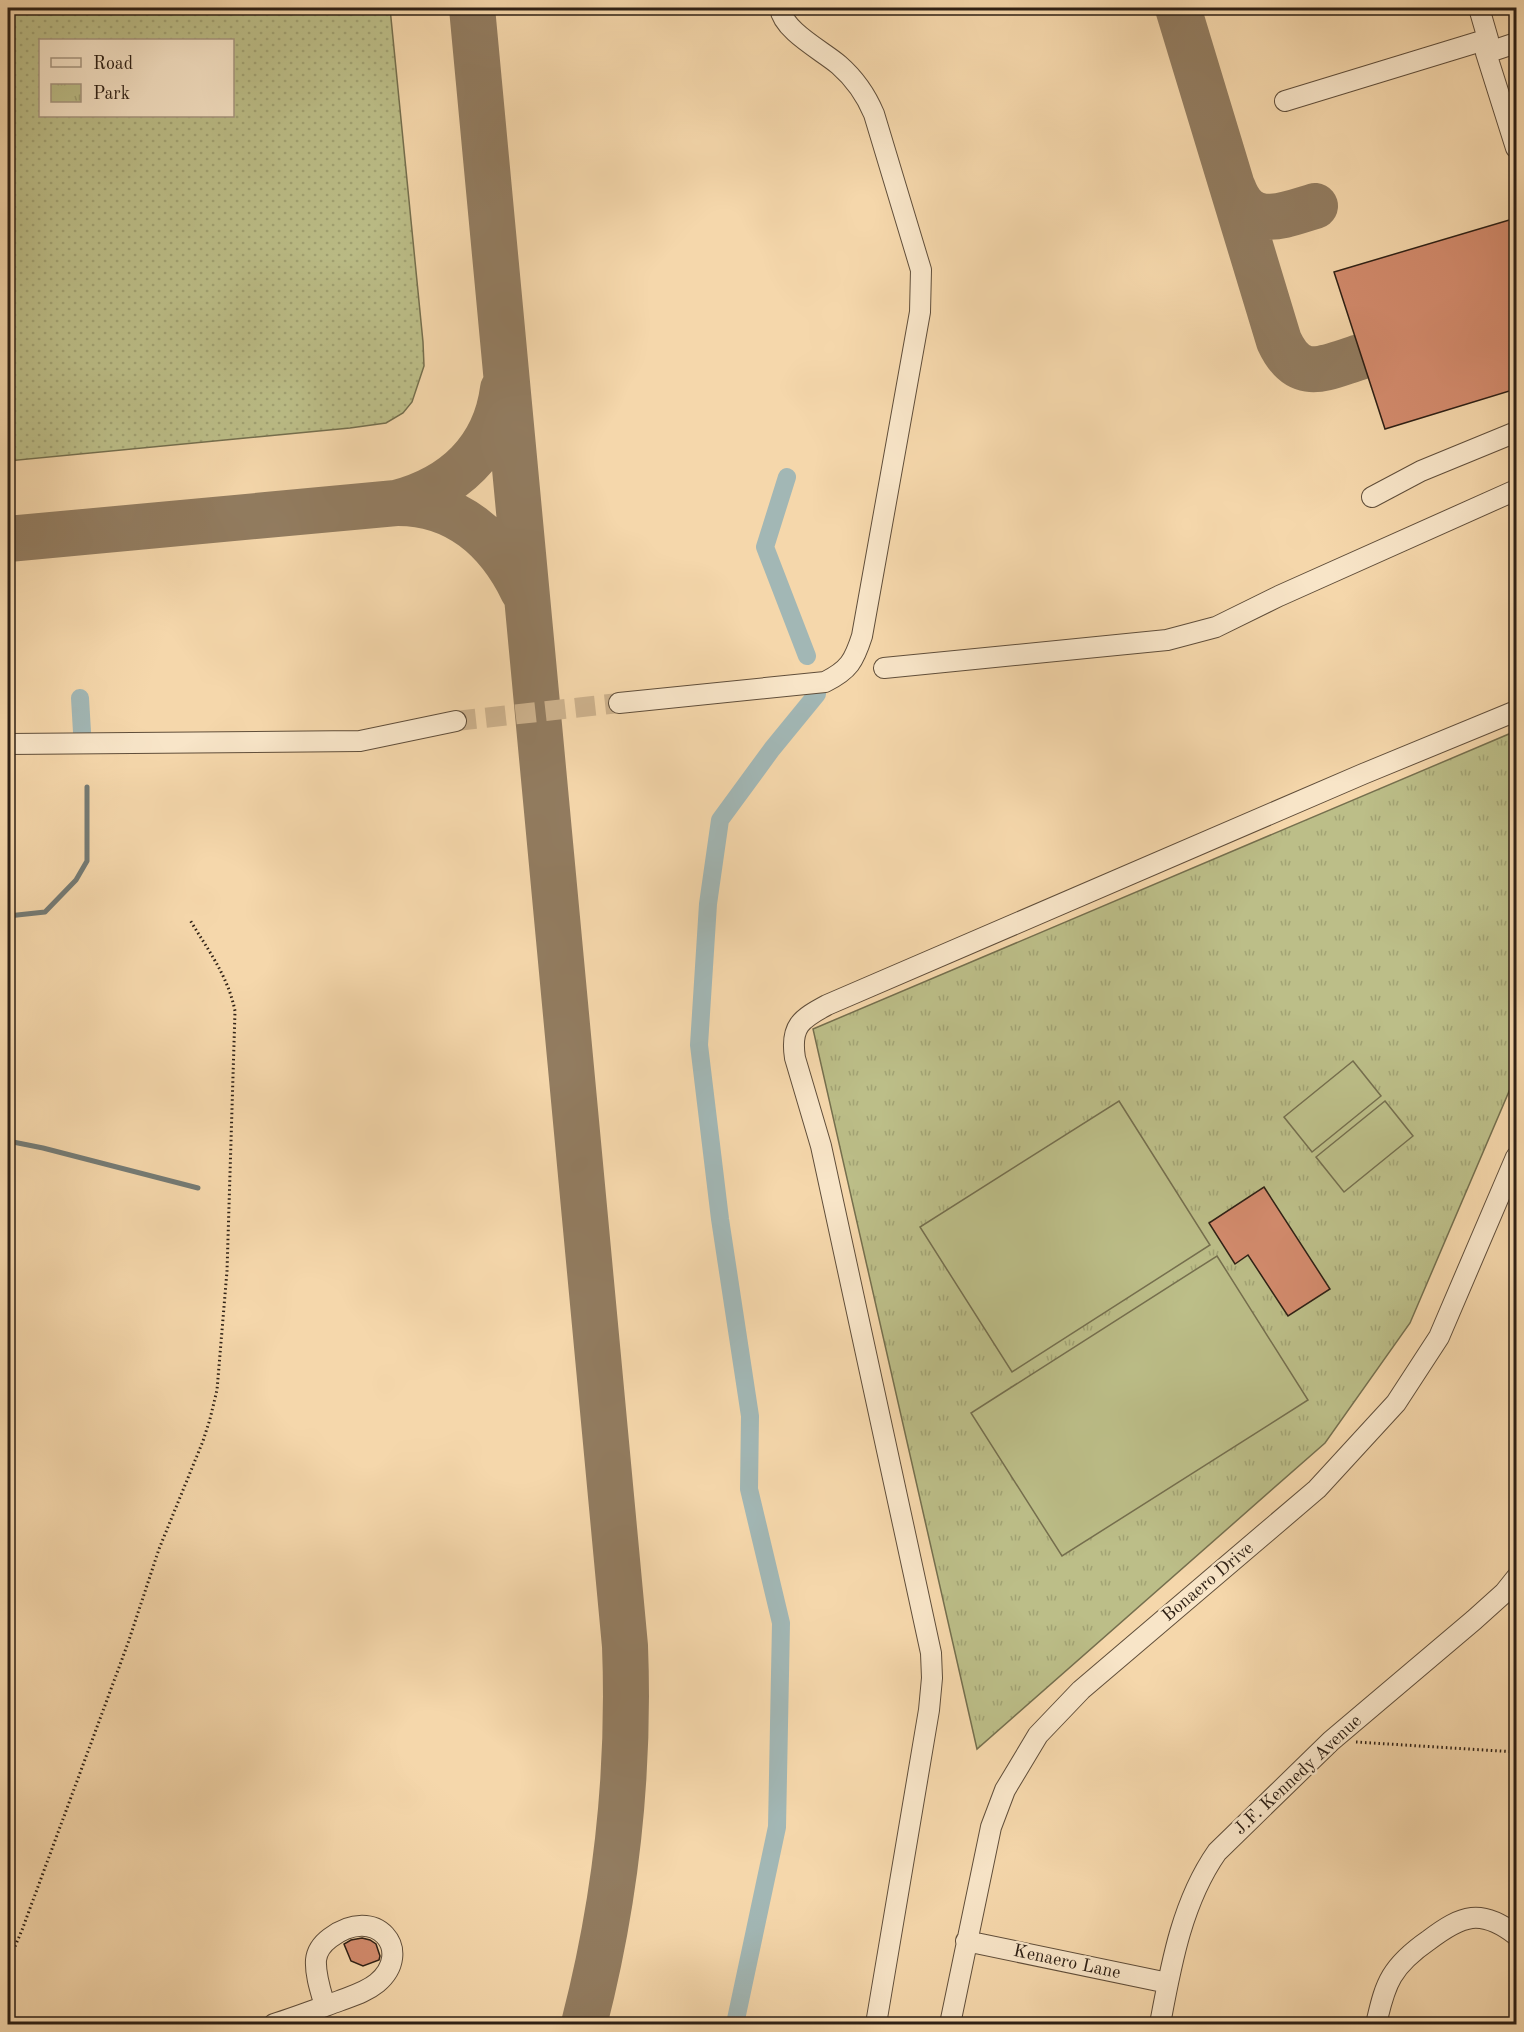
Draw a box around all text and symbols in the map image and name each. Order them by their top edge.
legend [39,39,234,117]
text: Road [93,55,133,73]
text: Park [93,85,130,103]
street label: Bonaero Drive [1159,1539,1257,1625]
street label: J.F. Kennedy Avenue [1231,1712,1365,1838]
street label: Kenaero Lane [1012,1942,1122,1982]

